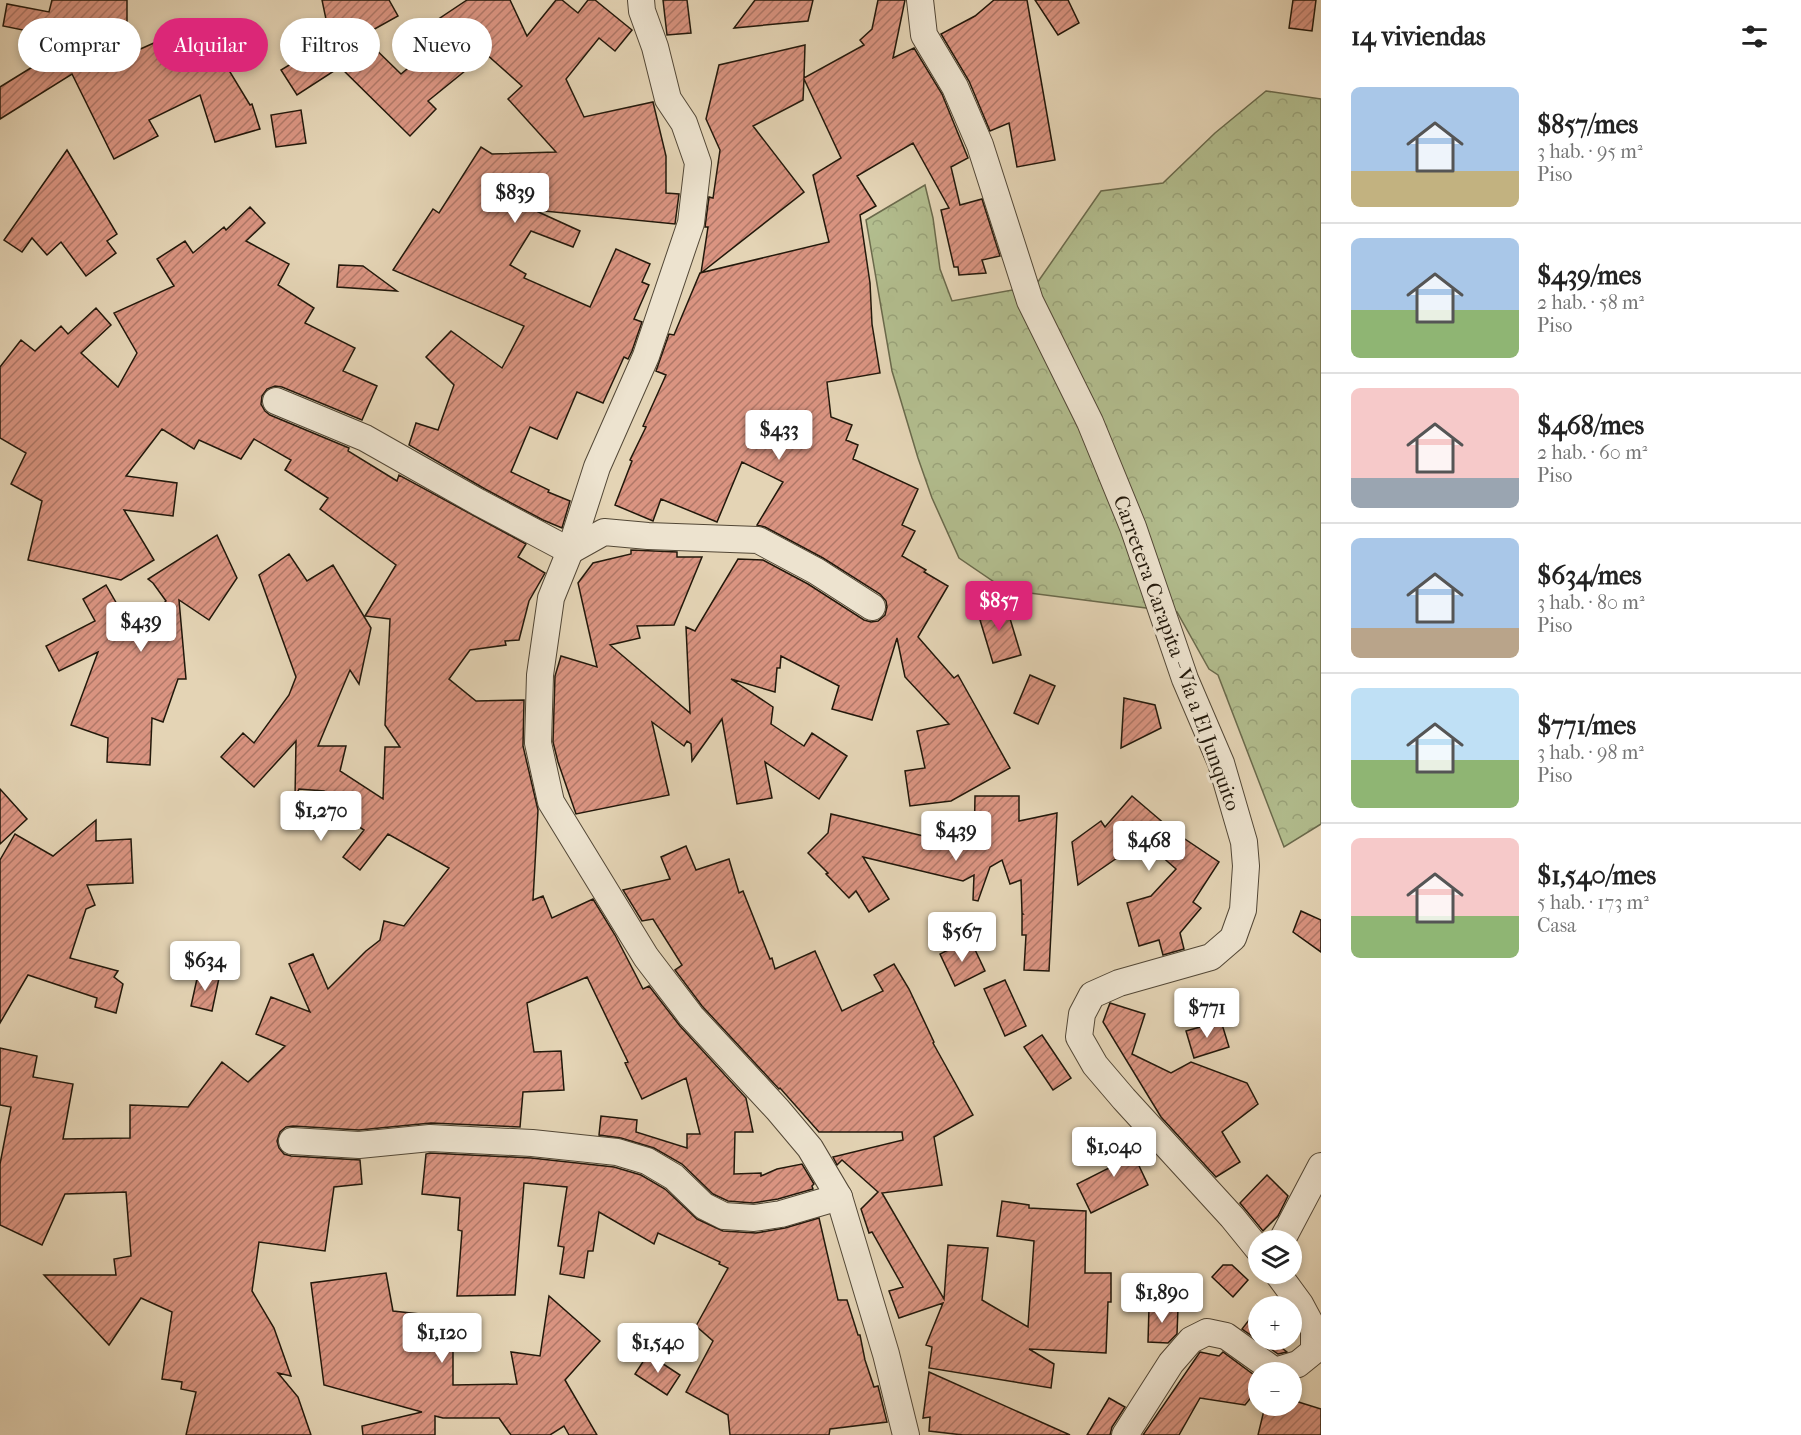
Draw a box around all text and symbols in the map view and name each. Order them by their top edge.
chip: Comprar [18,18,141,72]
chip: Alquilar [153,18,268,72]
chip: Filtros [280,18,380,72]
chip: Nuevo [392,18,492,72]
icon: filters [1738,20,1771,53]
text: 14 viviendas [1351,21,1486,52]
text: $857/mes [1537,109,1638,140]
icon: home [1399,111,1471,183]
text: 3 hab. · 95 m² [1537,140,1643,163]
text: Piso [1537,163,1573,186]
pin: $839 [479,173,551,224]
text: $839 [495,181,535,204]
text: $439/mes [1537,260,1641,291]
icon: home [1399,262,1471,334]
text: 2 hab. · 58 m² [1537,291,1644,314]
text: Piso [1537,314,1573,337]
pin: $433 [743,410,815,461]
text: $468/mes [1537,410,1644,441]
icon: home [1399,412,1471,484]
text: $433 [759,418,799,441]
text: 2 hab. · 60 m² [1537,441,1647,464]
text: Piso [1537,464,1573,487]
street label: Carretera Carapita - Vía a El Junquito [1109,492,1245,814]
text: $634/mes [1537,560,1642,591]
icon: home [1399,562,1471,634]
pin: $857 [963,581,1035,632]
text: $857 [979,589,1019,612]
text: 3 hab. · 80 m² [1537,591,1645,614]
pin: $439 [105,602,177,653]
text: $439 [120,610,162,633]
text: Piso [1537,614,1573,637]
text: $771/mes [1537,710,1636,741]
icon: home [1399,712,1471,784]
text: 3 hab. · 98 m² [1537,741,1644,764]
text: Piso [1537,764,1573,787]
pin: $1,270 [272,791,370,842]
text: $1,270 [294,799,348,822]
pin: $439 [920,811,992,862]
text: $439 [935,819,977,842]
pin: $468 [1113,821,1185,872]
text: $468 [1127,829,1171,852]
text: $1,540/mes [1537,860,1656,891]
icon: home [1399,862,1471,934]
text: 5 hab. · 173 m² [1537,891,1649,914]
pin: $567 [926,912,998,963]
text: Casa [1537,914,1576,937]
text: $567 [942,920,982,943]
pin: $634 [169,941,241,992]
text: $634 [184,949,226,972]
pin: $771 [1171,988,1243,1039]
text: $771 [1188,996,1226,1019]
pin: $1,040 [1065,1127,1163,1178]
text: $1,040 [1086,1135,1142,1158]
map controls [1248,1230,1302,1416]
button: layers [1248,1230,1302,1284]
pin: $1,890 [1113,1273,1211,1324]
text: $1,890 [1135,1281,1189,1304]
button: + [1248,1296,1302,1350]
pin: $1,120 [393,1313,491,1364]
text: $1,120 [417,1321,467,1344]
pin: $1,540 [609,1323,707,1374]
text: $1,540 [632,1331,684,1354]
button: − [1248,1362,1302,1416]

